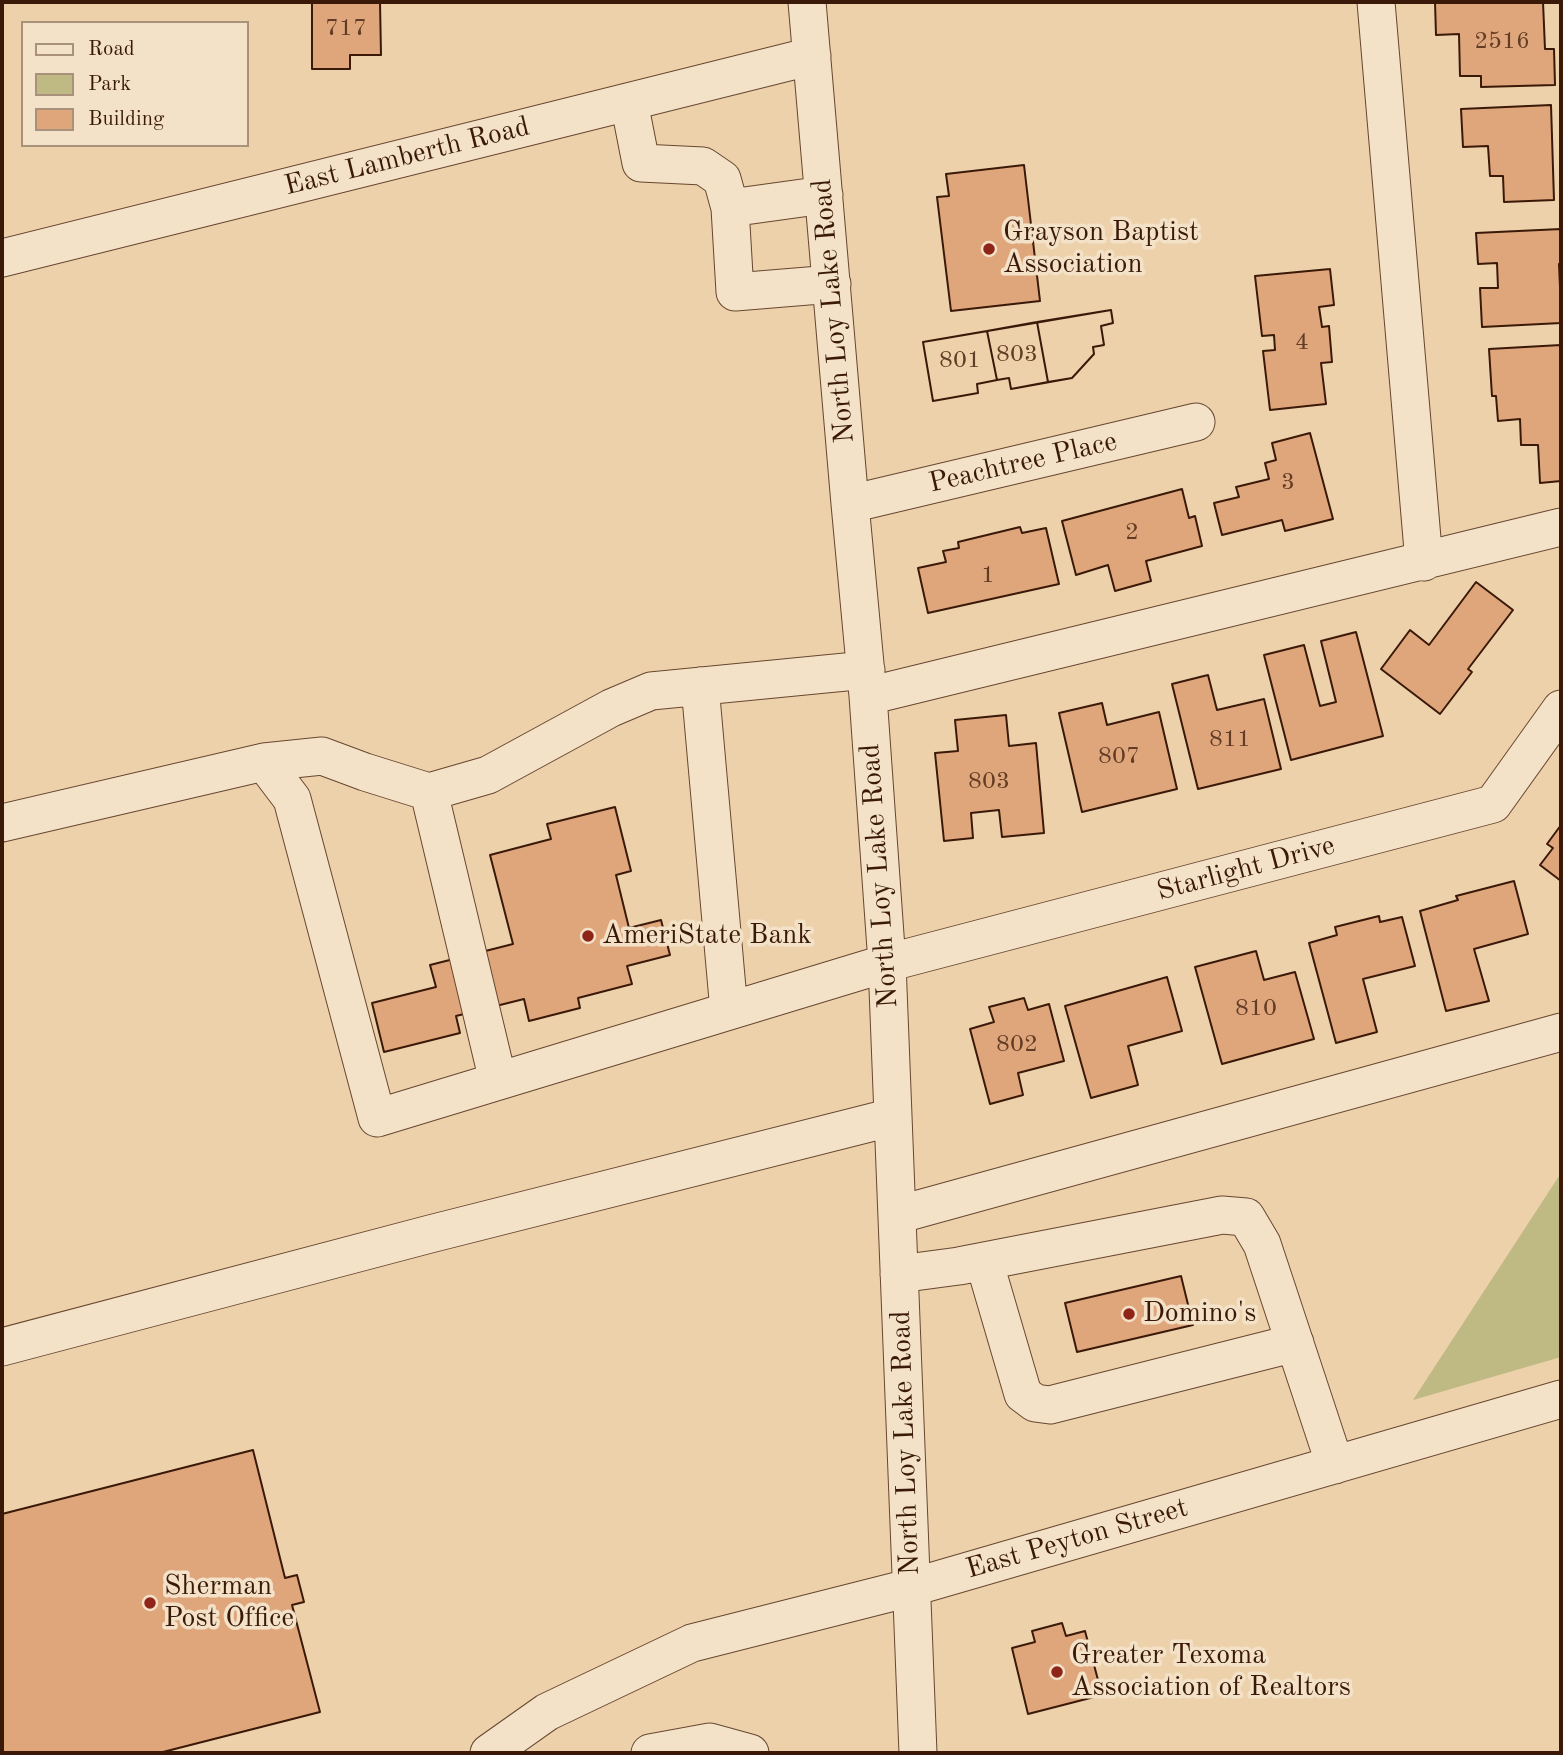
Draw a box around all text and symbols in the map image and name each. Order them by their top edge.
house number: 717 [325,15,367,43]
legend [21,21,248,147]
house number: 2516 [1474,28,1530,56]
text: Road [88,39,135,60]
text: Park [88,74,131,95]
text: Building [88,109,164,130]
street label: East Lamberth Road [281,110,533,204]
street label: North Loy Lake Road [806,177,862,445]
place label: Grayson Baptist Association [1003,216,1199,282]
marker: Grayson Baptist Association [981,241,997,257]
house number: 4 [1295,329,1309,357]
house number: 803 [996,341,1038,369]
house number: 801 [939,347,981,375]
street label: Peachtree Place [926,425,1120,501]
house number: 3 [1281,469,1295,497]
house number: 2 [1125,519,1139,547]
house number: 1 [981,562,995,590]
house number: 811 [1209,726,1251,754]
street label: North Loy Lake Road [854,742,906,1010]
house number: 807 [1098,743,1140,771]
house number: 803 [968,768,1010,796]
street label: Starlight Drive [1153,829,1339,909]
place label: AmeriState Bank [602,919,812,953]
marker: AmeriState Bank [580,928,596,944]
house number: 810 [1235,995,1277,1023]
house number: 802 [996,1031,1038,1059]
place label: Domino's [1143,1297,1256,1331]
marker: Domino's [1121,1306,1137,1322]
street label: North Loy Lake Road [885,1310,927,1576]
street label: East Peyton Street [962,1491,1192,1587]
place label: Sherman Post Office [164,1570,294,1636]
marker: Sherman Post Office [142,1595,158,1611]
place label: Greater Texoma Association of Realtors [1071,1639,1351,1705]
marker: Greater Texoma Association of Realtors [1049,1664,1065,1680]

